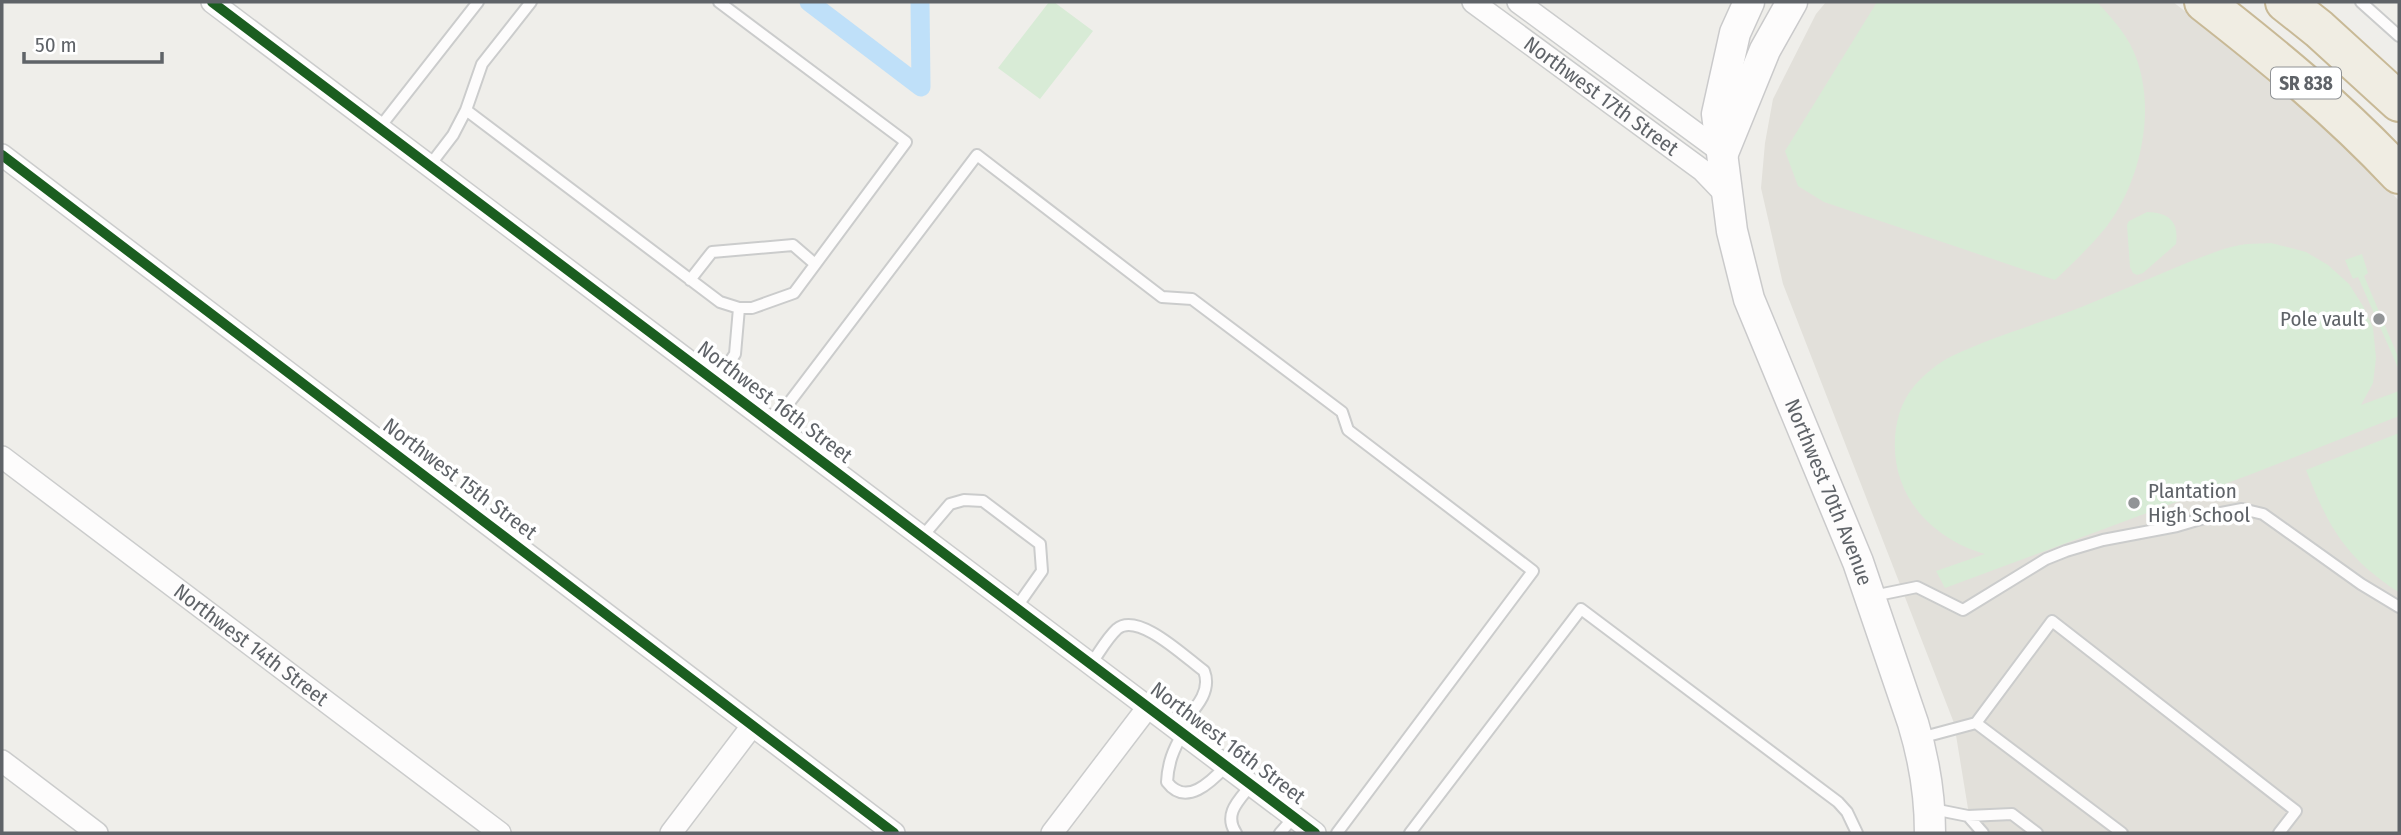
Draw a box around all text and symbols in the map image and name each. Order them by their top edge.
scale bar [24,21,163,65]
street label: Northwest 17th Street [1519,31,1684,161]
text: 50 m [35,32,77,58]
road number: SR 838 [2271,68,2341,99]
place label: Pole vault [2280,306,2365,332]
marker: Pole vault [2371,311,2387,327]
street label: Northwest 16th Street [692,335,858,469]
street label: Northwest 70th Avenue [1779,395,1878,589]
street label: Northwest 15th Street [378,413,542,545]
place label: Plantation High School [2148,478,2250,528]
marker: Plantation High School [2126,495,2142,511]
street label: Northwest 14th Street [169,578,334,712]
street label: Northwest 16th Street [1145,676,1311,810]

